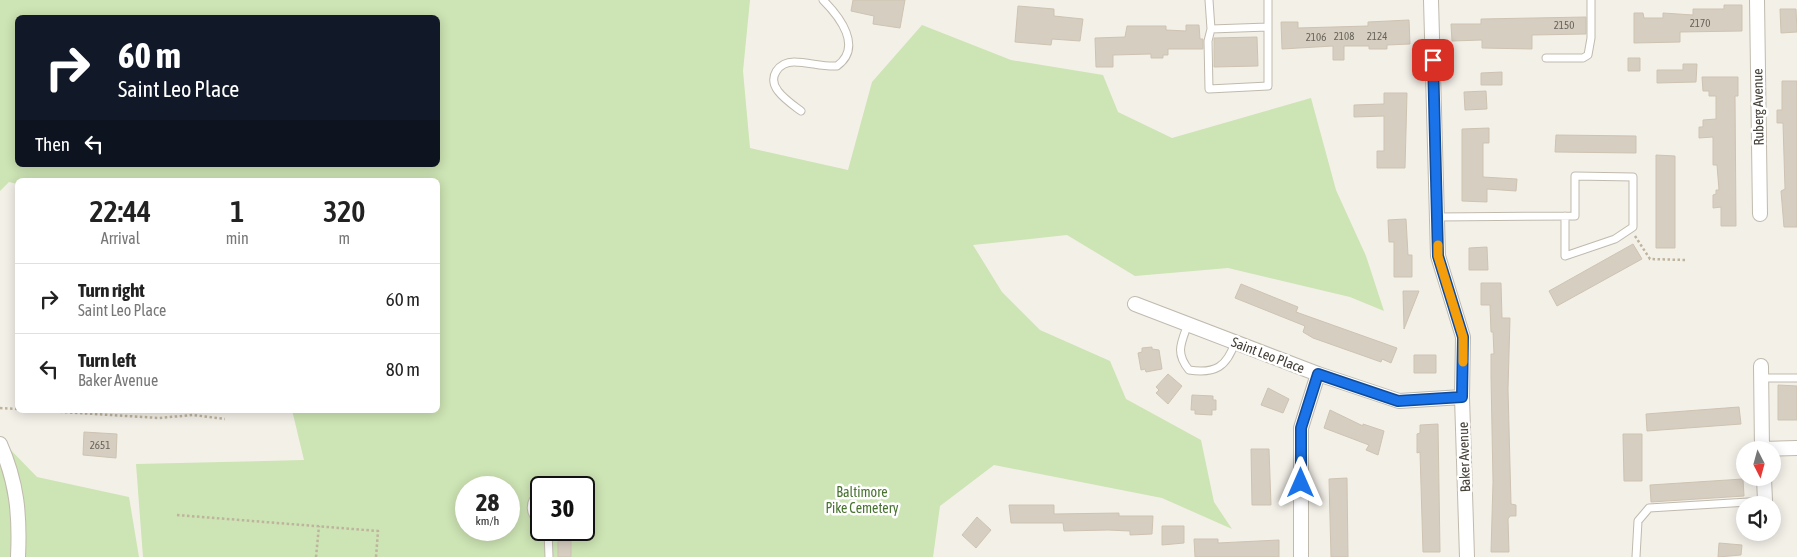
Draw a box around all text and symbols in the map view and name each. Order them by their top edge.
house number: 2170 [1690,17,1710,29]
house number: 2150 [1554,19,1574,31]
house number: 2108 [1334,30,1354,42]
house number: 2124 [1367,30,1387,42]
house number: 2106 [1306,31,1326,43]
icon: right [35,35,100,100]
text: 60 m [118,35,181,75]
pin [1412,39,1454,81]
icon: arrive [1419,46,1447,74]
street label: Ruberg Avenue [1749,68,1767,146]
text: Saint Leo Place [118,76,239,102]
icon: left [80,130,108,158]
text: Then [35,133,70,155]
text: 22:44 [89,194,151,228]
text: 1 [230,194,244,228]
text: 320 [323,194,365,228]
text: Arrival [101,229,140,247]
text: min [226,229,249,247]
text: m [339,229,350,247]
text: Turn right [78,279,145,301]
icon: right [35,285,63,313]
text: 60 m [386,288,420,310]
text: Saint Leo Place [78,301,166,319]
street label: Saint Leo Place [1229,334,1307,376]
text: Turn left [78,349,136,371]
icon: left [35,355,63,383]
text: 80 m [386,358,420,380]
text: Baker Avenue [78,371,158,389]
street label: Baker Avenue [1455,422,1473,492]
house number: 2651 [90,439,110,451]
north arrow [1736,441,1781,486]
map controls [1736,441,1781,541]
position arrow [1274,456,1326,508]
speed limit sign: 30 [530,476,595,541]
park label: Baltimore Pike Cemetery [825,484,899,516]
text: 28 [476,488,499,516]
button: sound [1736,496,1781,541]
text: km/h [476,514,499,528]

